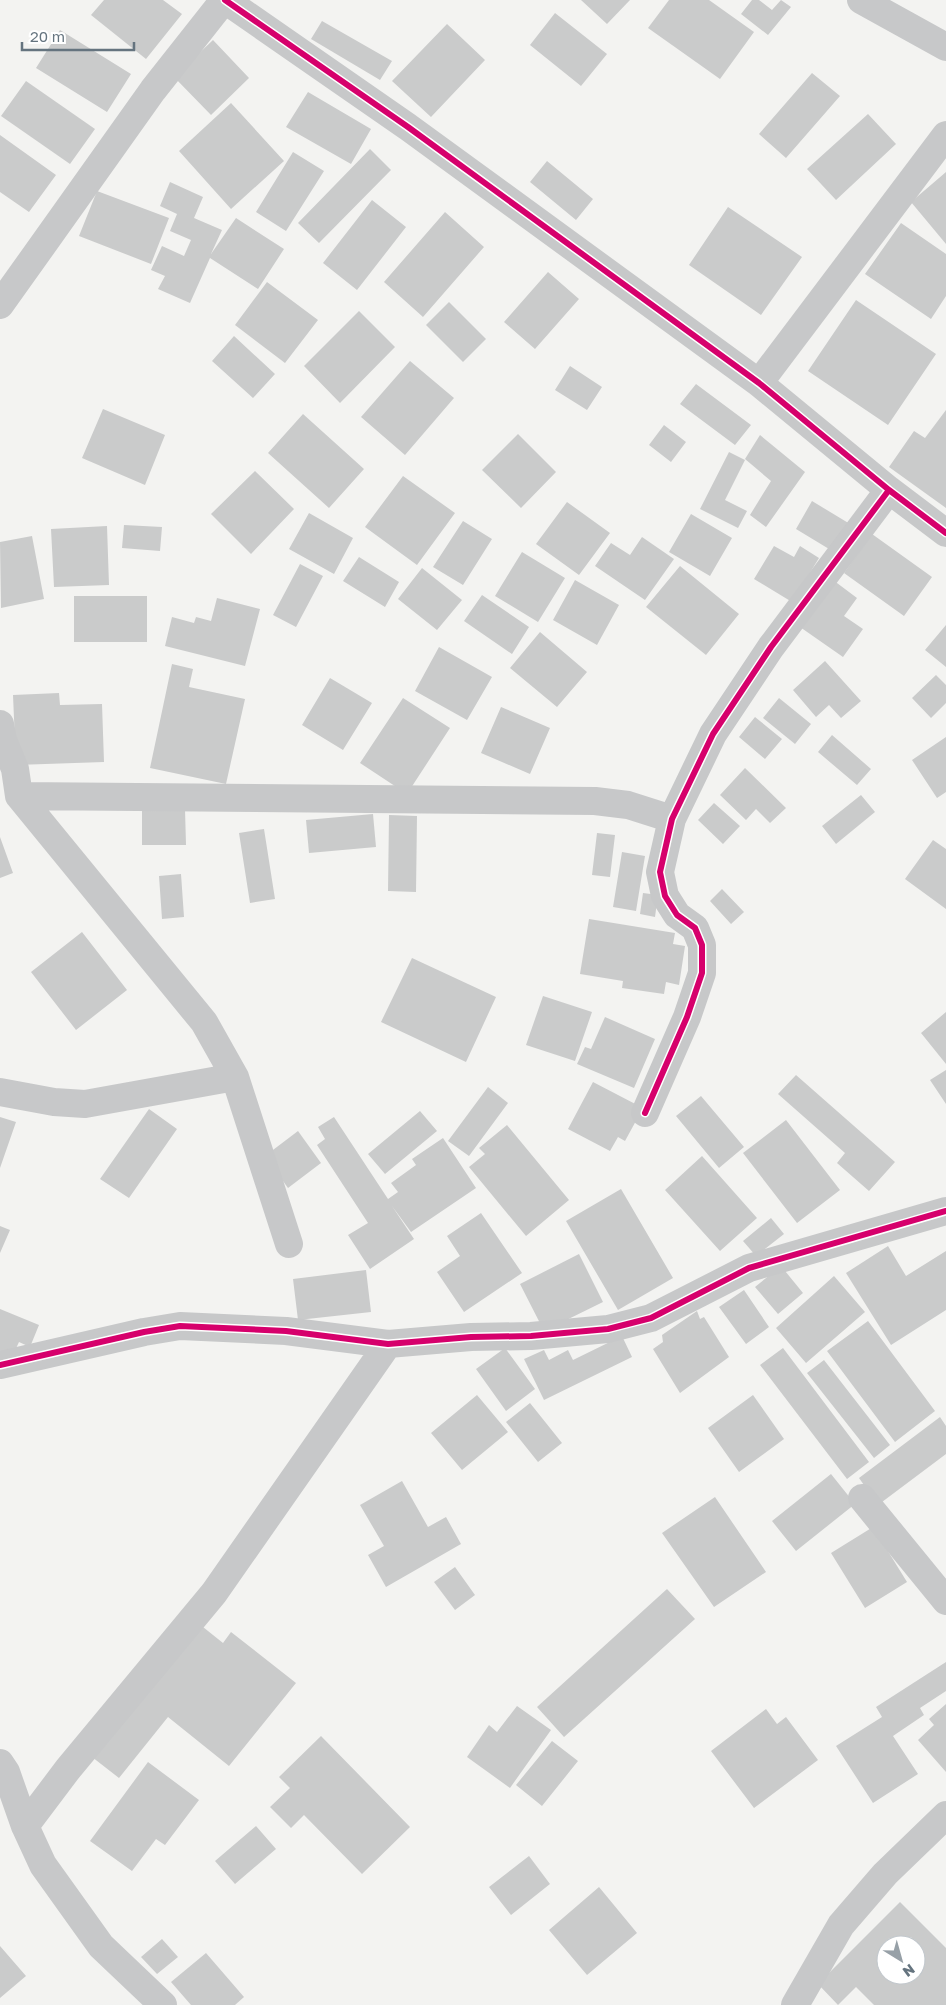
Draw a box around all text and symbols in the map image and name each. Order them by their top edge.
scale bar [22,20,135,52]
text: 20 m [30,27,65,45]
north arrow [876,1935,926,1985]
text: N [900,1961,918,1981]

